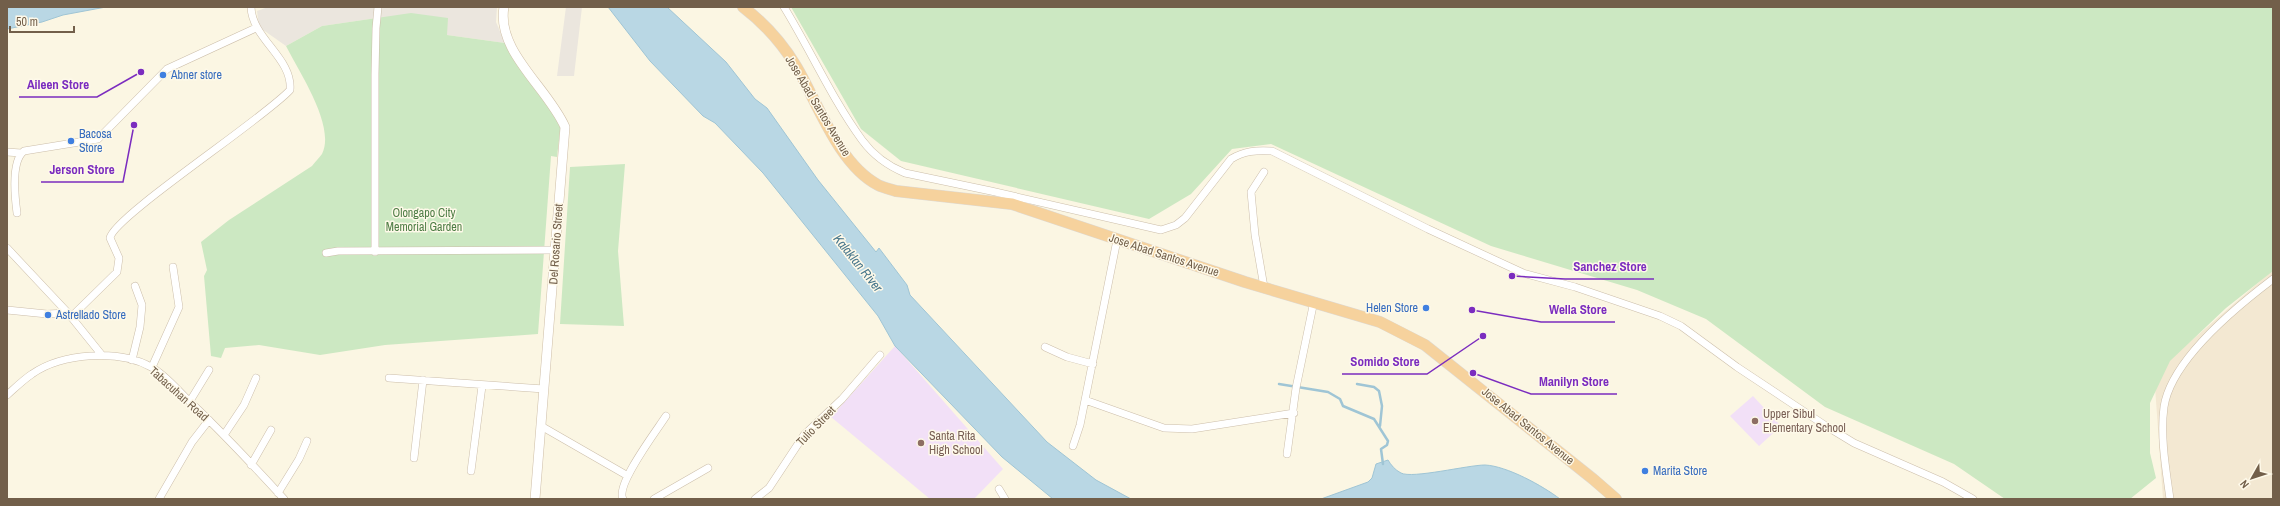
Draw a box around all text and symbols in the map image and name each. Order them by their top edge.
scale bar [10,8,74,34]
text: 50 m [16,14,38,30]
street label: Jose Abad Santos Avenue [782,53,854,159]
place label: Abner store [170,67,222,83]
marker: Abner store [158,70,168,80]
callout: Aileen Store [19,72,97,97]
text: Aileen Store [27,76,89,93]
place label: Bacosa Store [79,126,112,156]
marker: Bacosa Store [66,136,76,146]
callout: Jerson Store [41,157,123,182]
text: Jerson Store [49,161,115,178]
street label: Del Rosario Street [545,203,567,285]
park label: Olongapo City Memorial Garden [386,205,462,235]
street label: Jose Abad Santos Avenue [1107,230,1221,280]
water label: Kalaklan River [830,231,887,296]
callout: Sanchez Store [1565,254,1654,279]
text: Sanchez Store [1573,258,1647,275]
callout: Wella Store [1541,297,1615,322]
place label: Helen Store [1366,300,1418,316]
text: Wella Store [1549,301,1607,318]
marker: Helen Store [1421,303,1431,313]
place label: Astrellado Store [55,307,126,323]
marker: Astrellado Store [43,310,53,320]
callout: Somido Store [1342,349,1427,374]
text: Somido Store [1350,353,1420,370]
street label: Tabacuhan Road [146,363,212,425]
callout: Manilyn Store [1531,369,1617,394]
text: Manilyn Store [1539,373,1609,390]
street label: Jose Abad Santos Avenue [1478,384,1578,468]
street label: Tulio Street [793,402,839,450]
place label: Upper Sibul Elementary School [1763,406,1846,436]
marker: Upper Sibul Elementary School [1750,416,1760,426]
place label: Santa Rita High School [929,428,983,458]
marker: Santa Rita High School [916,438,926,448]
north arrow [2232,458,2272,498]
place label: Marita Store [1653,463,1707,479]
marker: Marita Store [1640,466,1650,476]
text: N [2237,477,2252,491]

